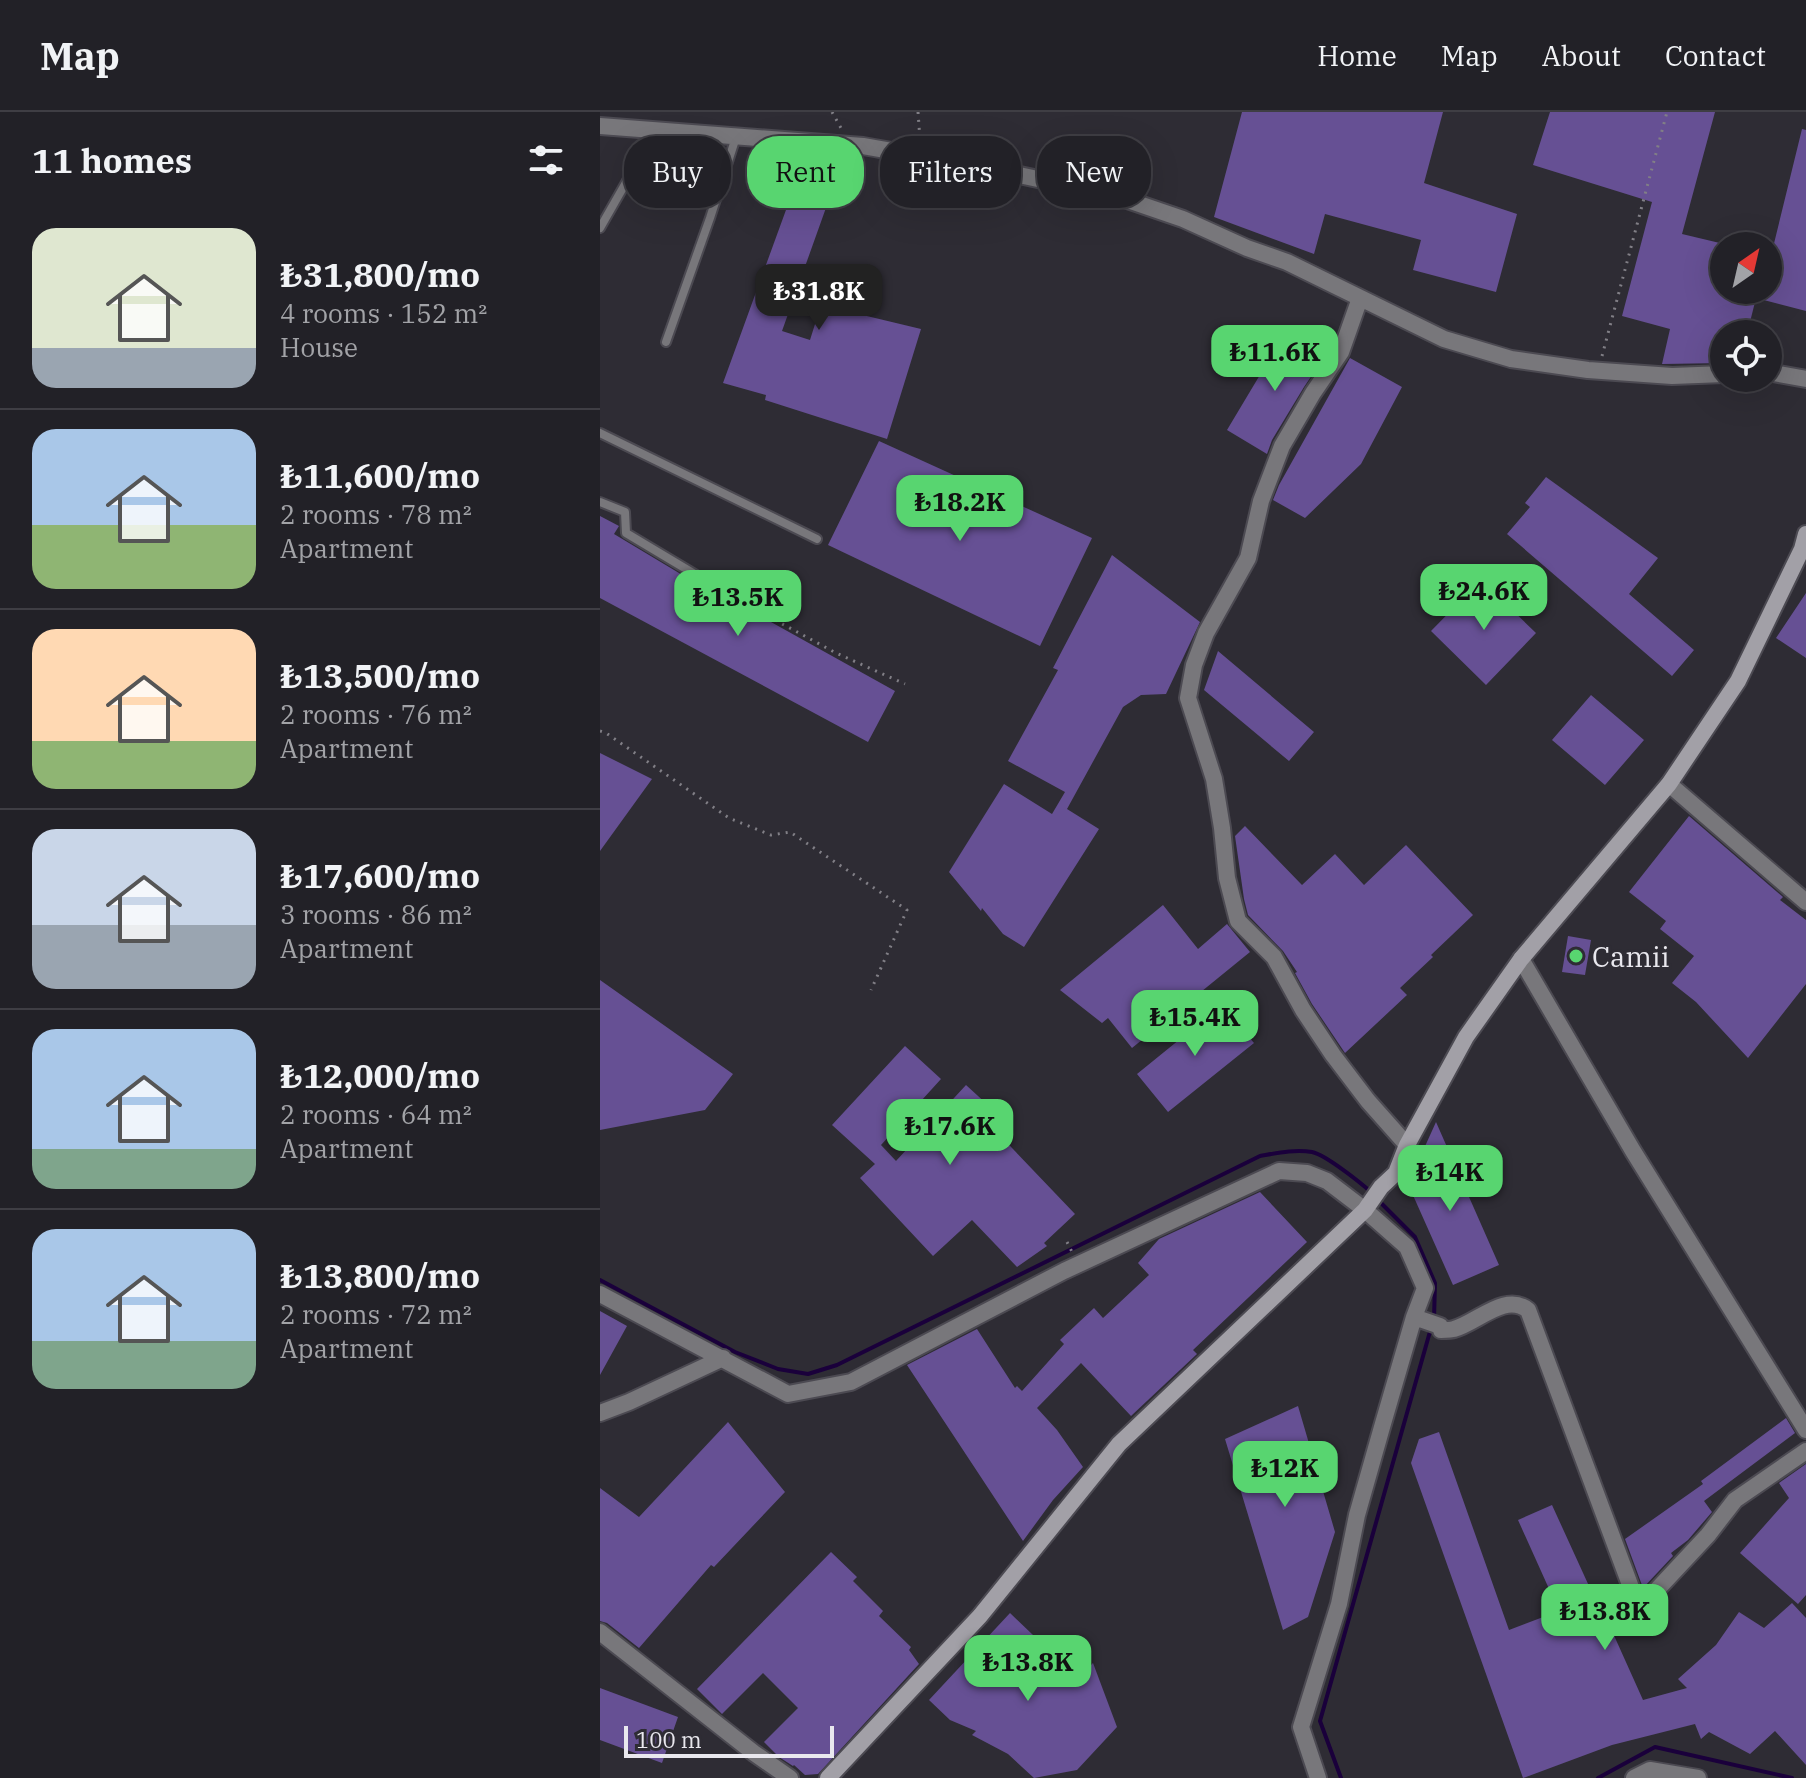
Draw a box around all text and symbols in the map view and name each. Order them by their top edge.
text: Map [40,31,120,80]
text: Home [1317,37,1397,74]
text: Map [1441,37,1498,74]
text: About [1542,37,1621,74]
text: Contact [1665,37,1766,74]
chip: Buy [624,136,731,208]
chip: Rent [747,136,864,208]
chip: Filters [880,136,1021,208]
chip: New [1037,136,1151,208]
text: 11 homes [32,138,192,182]
icon: filters [524,138,568,182]
north arrow [1710,232,1782,304]
map controls [1710,232,1782,392]
text: ₺31,800/mo [280,252,480,296]
icon: home [96,260,192,356]
pin: ₺31.8K [754,264,884,332]
text: ₺31.8K [773,273,865,307]
text: 4 rooms · 152 m² [280,296,487,330]
button: locate [1710,320,1782,392]
pin: ₺11.6K [1210,325,1340,393]
text: House [280,330,358,364]
text: ₺11.6K [1229,334,1321,368]
text: ₺11,600/mo [280,453,480,497]
icon: home [96,461,192,557]
pin: ₺18.2K [895,475,1025,543]
text: ₺18.2K [914,484,1006,518]
text: 2 rooms · 78 m² [280,497,472,531]
text: Apartment [280,531,413,565]
pin: ₺24.6K [1419,564,1549,632]
pin: ₺13.5K [673,570,803,638]
text: ₺24.6K [1438,573,1530,607]
text: ₺13.5K [692,579,784,613]
text: ₺13,500/mo [280,653,480,697]
icon: home [96,661,192,757]
text: 2 rooms · 76 m² [280,697,472,731]
text: Apartment [280,731,413,765]
text: ₺17,600/mo [280,853,480,897]
icon: home [96,861,192,957]
text: 3 rooms · 86 m² [280,897,472,931]
text: Apartment [280,931,413,965]
place label: Camii [1592,938,1670,975]
marker: Camii [1567,947,1585,965]
pin: ₺15.4K [1130,990,1260,1058]
text: ₺15.4K [1149,999,1241,1033]
text: ₺12,000/mo [280,1053,480,1097]
icon: home [96,1061,192,1157]
text: 2 rooms · 64 m² [280,1097,472,1131]
pin: ₺17.6K [885,1099,1015,1167]
text: ₺17.6K [904,1108,996,1142]
text: Apartment [280,1131,413,1165]
pin: ₺14K [1403,1145,1497,1213]
text: ₺14K [1416,1154,1484,1188]
text: ₺13,800/mo [280,1253,480,1297]
icon: home [96,1261,192,1357]
text: 2 rooms · 72 m² [280,1297,472,1331]
text: Apartment [280,1331,413,1365]
pin: ₺12K [1238,1441,1332,1509]
text: ₺12K [1251,1450,1319,1484]
pin: ₺13.8K [1540,1584,1670,1652]
text: ₺13.8K [1559,1593,1651,1627]
pin: ₺13.8K [963,1635,1093,1703]
text: ₺13.8K [982,1644,1074,1678]
scale bar [624,1722,834,1758]
text: 100 m [636,1725,702,1754]

